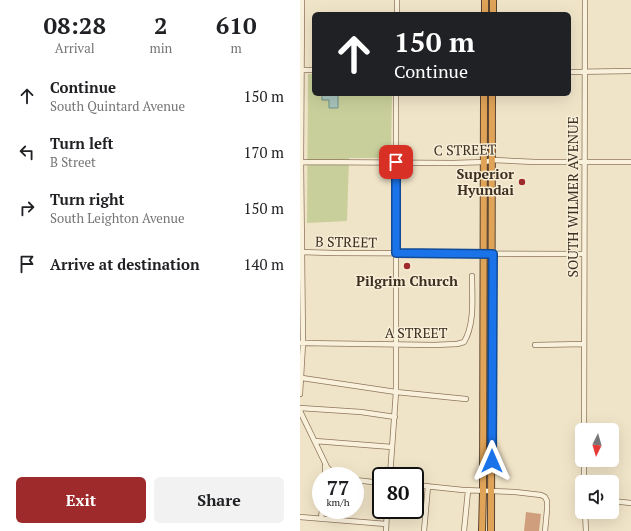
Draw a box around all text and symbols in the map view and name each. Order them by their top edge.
text: 08:28 [43,9,106,41]
text: 2 [154,9,168,41]
text: 610 [216,9,256,41]
text: 150 m [394,23,475,60]
icon: ahead [328,28,380,80]
text: Arrival [55,39,95,57]
text: min [149,39,172,57]
text: m [231,39,242,57]
text: Continue [394,59,468,83]
text: Continue [50,77,116,97]
icon: ahead [16,85,38,107]
text: 150 m [243,86,284,106]
text: South Quintard Avenue [50,97,185,115]
street label: SOUTH WILMER AVENUE [563,116,582,278]
text: Turn left [50,133,114,153]
street label: C STREET [434,139,497,160]
icon: left [16,141,38,163]
text: 170 m [243,142,284,162]
pin [379,145,413,179]
icon: arrive [385,151,407,173]
text: B Street [50,153,96,171]
place label: Superior Hyundai [456,164,514,199]
marker: Superior Hyundai [517,177,527,187]
text: Turn right [50,189,125,209]
icon: right [16,197,38,219]
text: 150 m [243,198,284,218]
text: South Leighton Avenue [50,209,185,227]
street label: B STREET [315,231,378,252]
icon: arrive [16,253,38,275]
text: Arrive at destination [50,254,200,274]
text: 140 m [243,254,284,274]
marker: Pilgrim Church [402,261,412,271]
place label: Pilgrim Church [356,271,458,290]
street label: A STREET [385,323,448,342]
north arrow [575,423,619,467]
map controls [575,423,619,519]
position arrow [471,440,513,482]
speed limit sign: 80 [372,467,424,519]
text: 77 [327,474,349,501]
button: sound [575,475,619,519]
button: Exit [16,477,146,523]
button: Share [154,477,284,523]
text: km/h [326,496,350,509]

